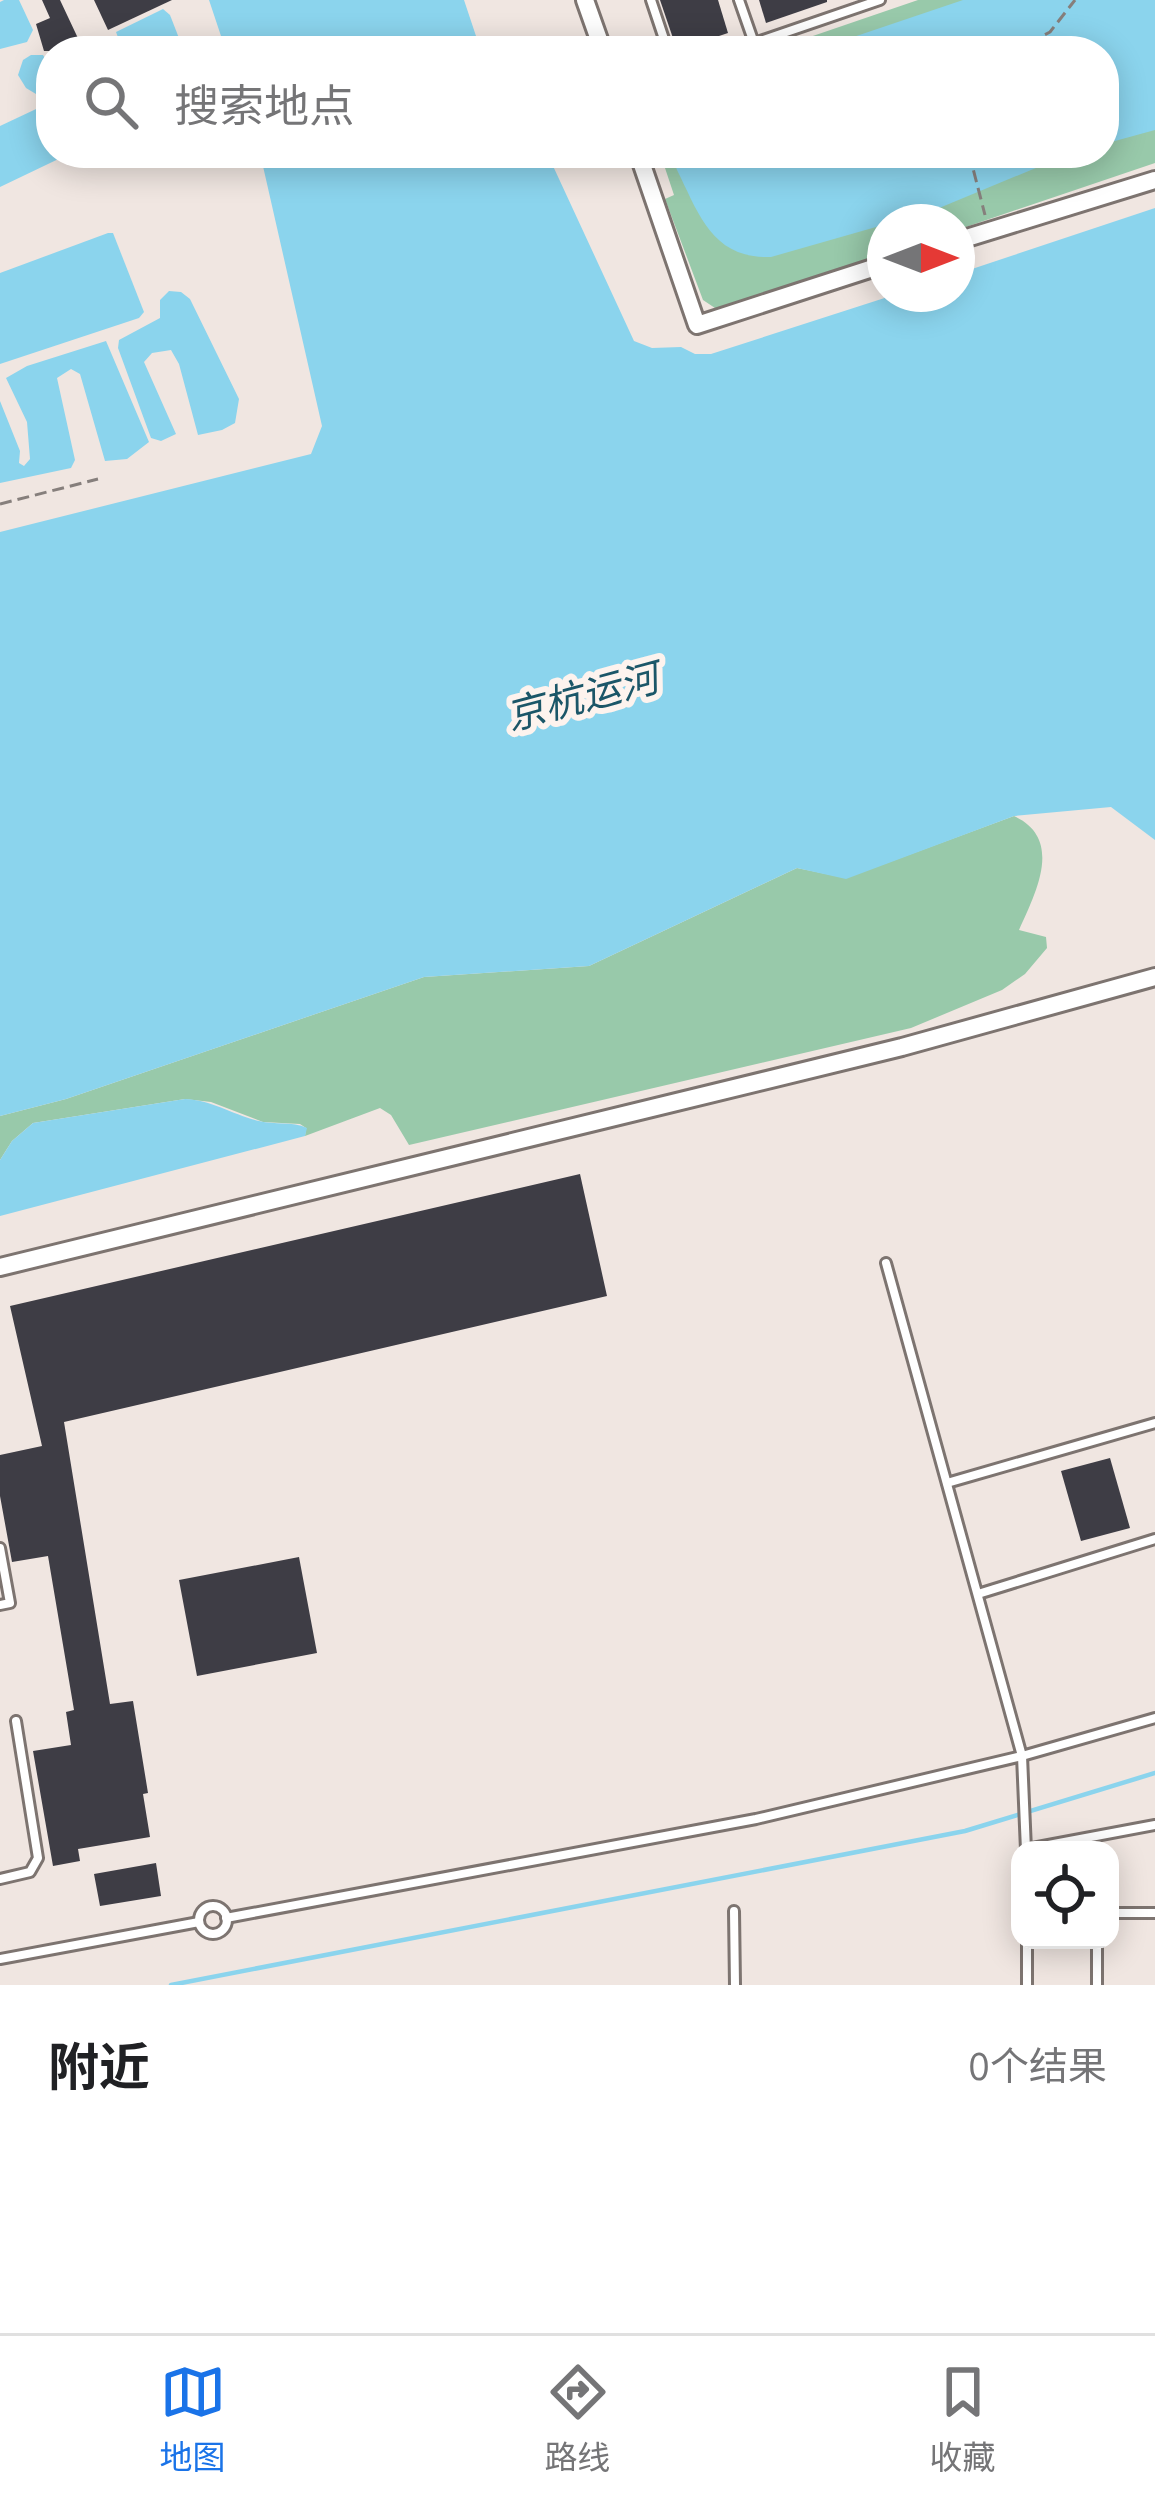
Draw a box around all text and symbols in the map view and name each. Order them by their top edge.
search box [36,36,1119,168]
icon: search [78,69,144,135]
text: 搜索地点 [174,80,354,131]
north arrow [867,204,975,312]
water label: 京杭运河 [501,653,670,737]
map controls [1011,1841,1119,1949]
button: locate [1011,1841,1119,1949]
text: 附近 [48,2037,150,2095]
text: 0个结果 [968,2044,1107,2087]
tab: 地图 [160,2359,226,2479]
tab: 路线 [545,2359,611,2479]
tab: 收藏 [930,2359,996,2479]

